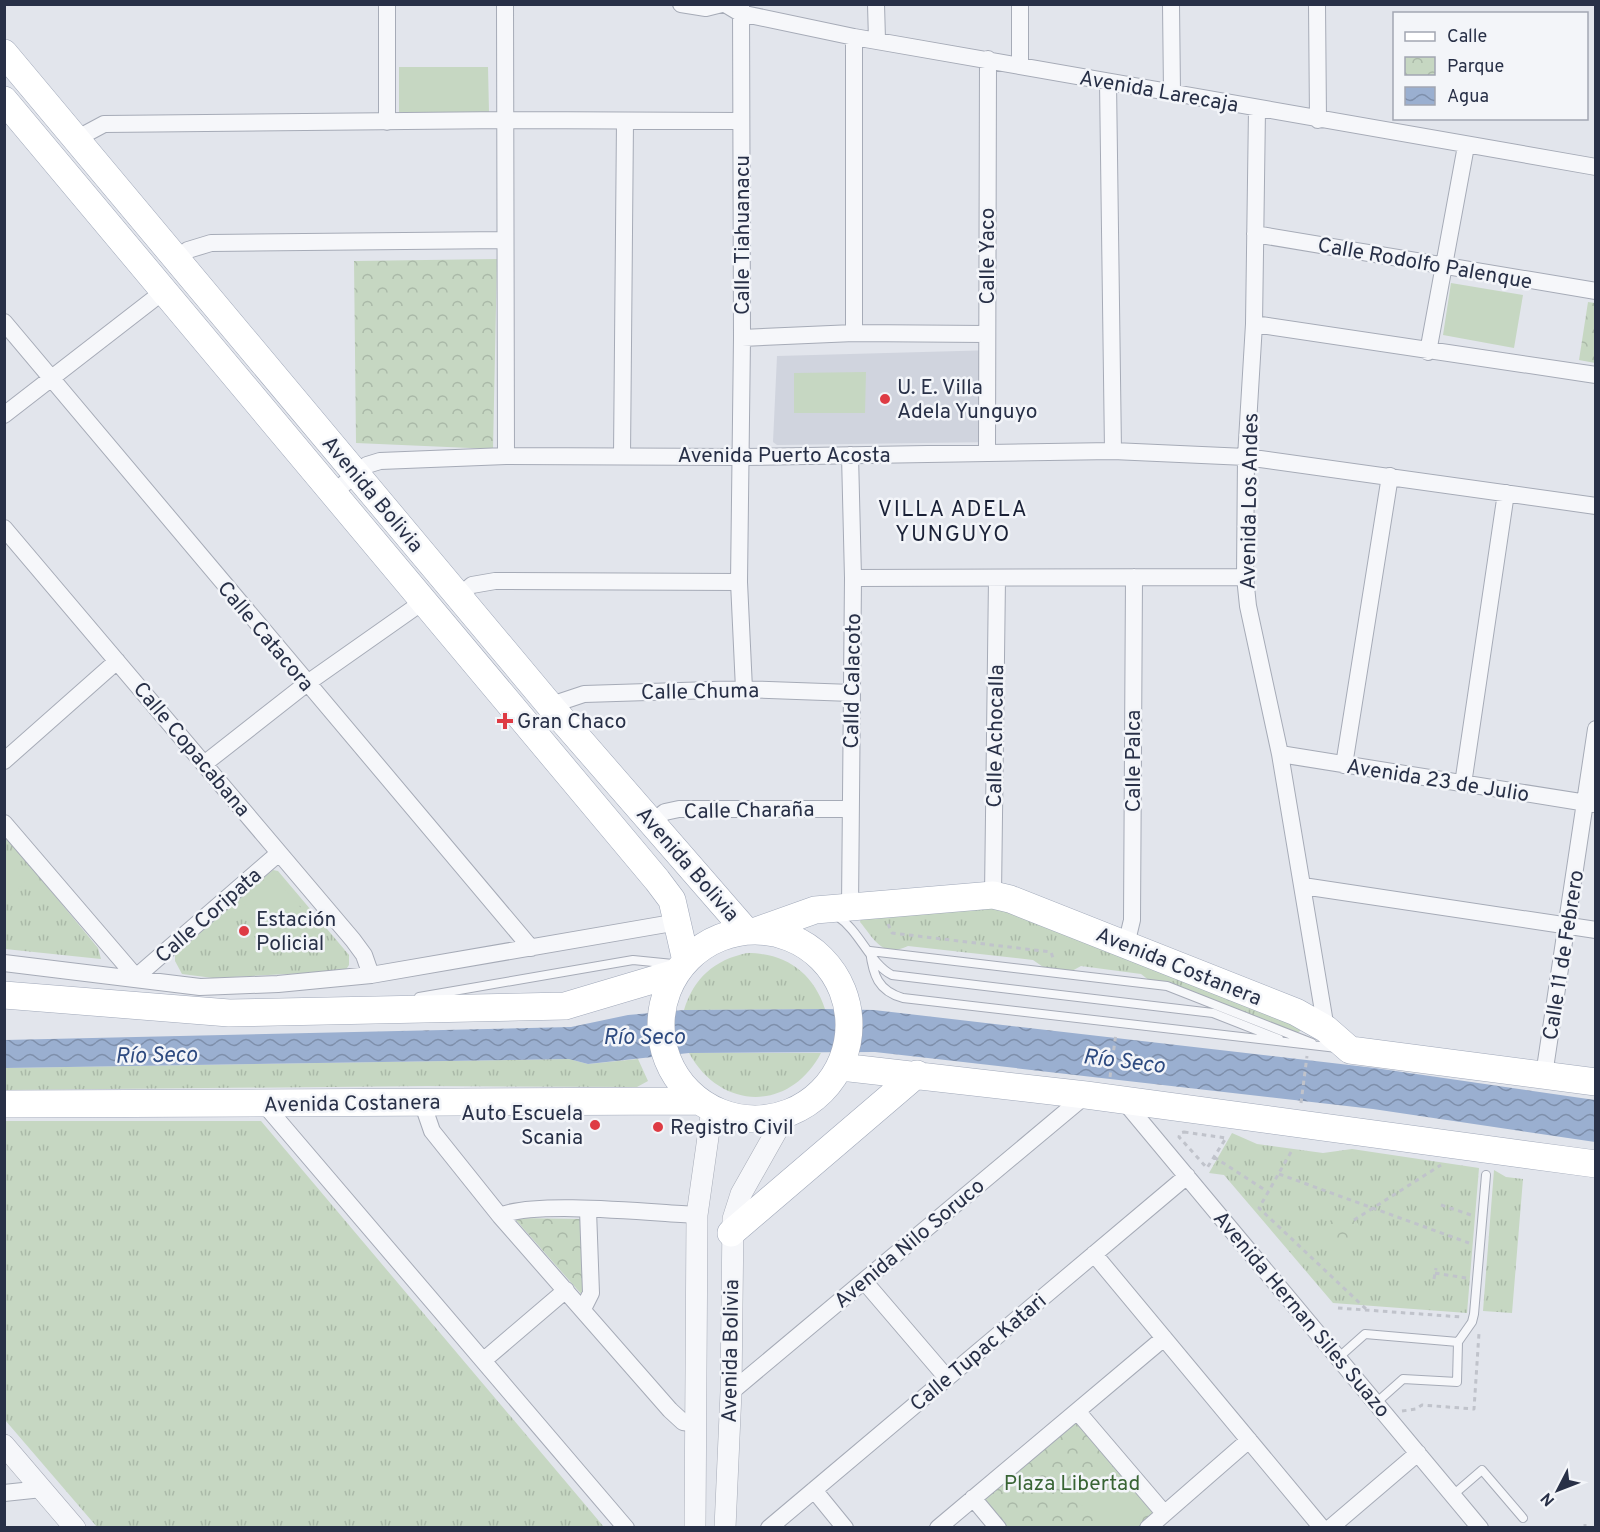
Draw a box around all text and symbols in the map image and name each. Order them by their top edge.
legend [1393,12,1588,120]
text: Calle [1447,26,1487,49]
text: Parque [1447,56,1504,79]
street label: Avenida Larecaja [1077,65,1240,120]
text: Agua [1447,86,1489,109]
street label: Calle Tiahuanacu [730,155,757,315]
street label: Calle Yaco [975,208,1002,304]
street label: Calle Rodolfo Palenque [1315,232,1534,297]
place label: U. E. Villa Adela Yunguyo [897,375,1038,426]
marker: U. E. Villa Adela Yunguyo [878,392,892,406]
street label: Avenida Los Andes [1235,412,1266,590]
street label: Avenida Bolivia [315,431,428,559]
street label: Avenida Puerto Acosta [677,443,891,470]
district label: VILLA ADELA YUNGUYO [878,497,1028,549]
street label: Calle Catacora [211,576,319,698]
street label: Calld Calacoto [839,613,868,749]
street label: Calle Achocalla [982,664,1011,808]
street label: Calle Copacabana [126,677,255,823]
street label: Calle Chuma [641,678,759,707]
place label: Gran Chaco [517,709,627,736]
street label: Calle Palca [1121,710,1148,812]
marker: Gran Chaco [498,714,512,728]
street label: Avenida 23 de Julio [1344,754,1531,809]
street label: Calle Charaña [683,797,815,826]
street label: Avenida Bolivia [629,802,744,928]
street label: Calle Coripata [150,863,268,970]
street label: Calle 11 de Febrero [1538,868,1591,1042]
place label: Estación Policial [256,907,336,958]
street label: Avenida Costanera [1091,922,1265,1013]
marker: Estación Policial [237,924,251,938]
water label: Río Seco [603,1025,685,1052]
water label: Río Seco [115,1042,198,1071]
water label: Río Seco [1081,1044,1166,1081]
street label: Avenida Costanera [263,1089,441,1120]
place label: Auto Escuela Scania [461,1101,583,1152]
place label: Registro Civil [670,1115,794,1142]
marker: Auto Escuela Scania [588,1118,602,1132]
marker: Registro Civil [651,1120,665,1134]
street label: Avenida Nilo Soruco [829,1173,991,1315]
street label: Avenida Hernan Siles Suazo [1206,1206,1395,1424]
street label: Avenida Bolivia [717,1279,746,1423]
street label: Calle Tupac Katari [905,1288,1053,1418]
north arrow [1528,1460,1588,1520]
park label: Plaza Libertad [1004,1471,1140,1498]
text: N [1537,1488,1560,1510]

